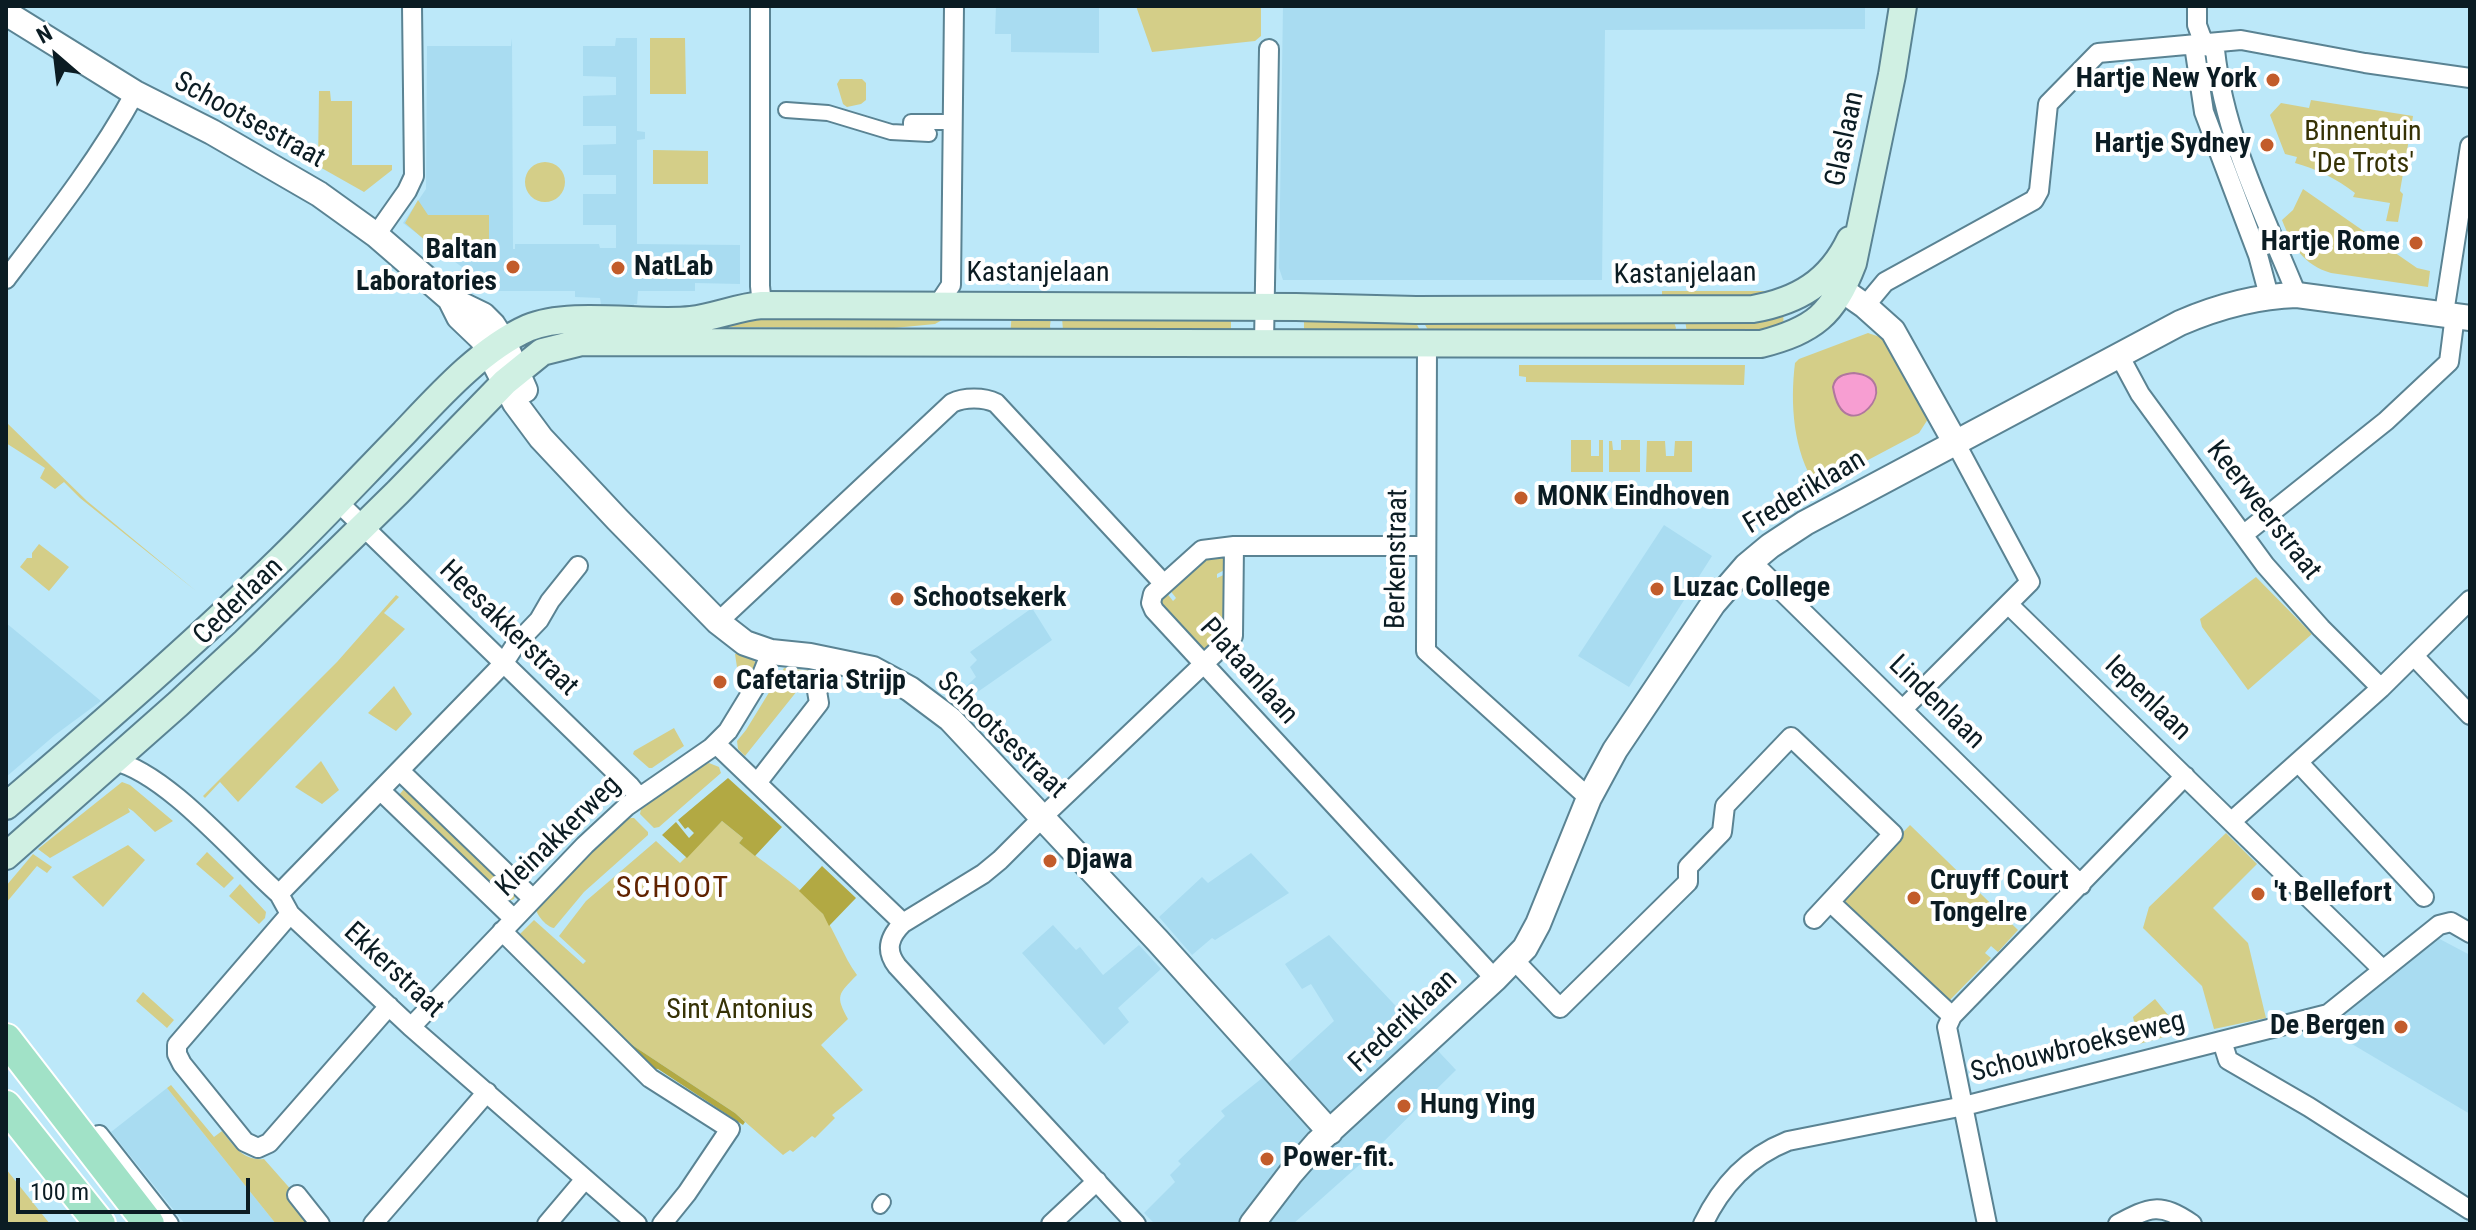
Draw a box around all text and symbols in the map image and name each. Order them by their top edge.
north arrow [16,16,96,96]
text: N [33,20,56,49]
place label: Hartje New York [2076,63,2257,97]
street label: Schootsestraat [168,66,330,176]
marker: Hartje New York [2264,71,2282,89]
street label: Glaslaan [1820,89,1872,189]
park label: Binnentuin 'De Trots' [2304,116,2422,182]
place label: Hartje Sydney [2095,128,2251,162]
marker: Hartje Sydney [2258,136,2276,154]
place label: Hartje Rome [2261,226,2400,260]
place label: Baltan Laboratories [356,234,497,300]
marker: Hartje Rome [2407,234,2425,252]
place label: NatLab [634,251,713,285]
street label: Kastanjelaan [967,257,1109,291]
street label: Kastanjelaan [1613,257,1757,293]
marker: Baltan Laboratories [504,258,522,276]
marker: NatLab [609,259,627,277]
street label: Keerweerstraat [2198,435,2328,587]
street label: Frederiklaan [1738,444,1872,542]
place label: MONK Eindhoven [1537,481,1730,515]
street label: Berkenstraat [1380,489,1416,629]
marker: MONK Eindhoven [1512,489,1530,507]
street label: Cederlaan [187,551,291,653]
street label: Heesakkerstraat [431,554,585,704]
place label: Luzac College [1673,572,1830,606]
marker: Luzac College [1648,580,1666,598]
place label: Schootsekerk [913,582,1066,616]
marker: Schootsekerk [888,590,906,608]
street label: Plataanlaan [1192,612,1304,732]
street label: Lindenlaan [1881,649,1991,757]
street label: Iepenlaan [2097,650,2197,748]
place label: Cafetaria Strijp [736,665,906,699]
street label: Schootsestraat [929,666,1073,806]
marker: Cafetaria Strijp [711,673,729,691]
street label: Kleinakkerweg [490,769,628,905]
place label: Djawa [1066,844,1133,878]
marker: Djawa [1041,852,1059,870]
place label: Cruyff Court Tongelre [1930,865,2069,931]
district label: SCHOOT [616,871,730,907]
place label: 't Bellefort [2274,877,2392,911]
marker: 't Bellefort [2249,885,2267,903]
marker: Cruyff Court Tongelre [1905,889,1923,907]
street label: Ekkerstraat [336,916,450,1026]
street label: Frederiklaan [1343,963,1465,1081]
park label: Sint Antonius [666,994,814,1028]
street label: Schouwbroekseweg [1967,1005,2189,1091]
place label: De Bergen [2270,1010,2385,1044]
marker: De Bergen [2392,1018,2410,1036]
place label: Hung Ying [1420,1089,1535,1123]
marker: Hung Ying [1395,1097,1413,1115]
place label: Power-fit. [1283,1142,1395,1176]
marker: Power-fit. [1258,1150,1276,1168]
scale bar [20,1162,254,1212]
text: 100 m [30,1178,89,1206]

